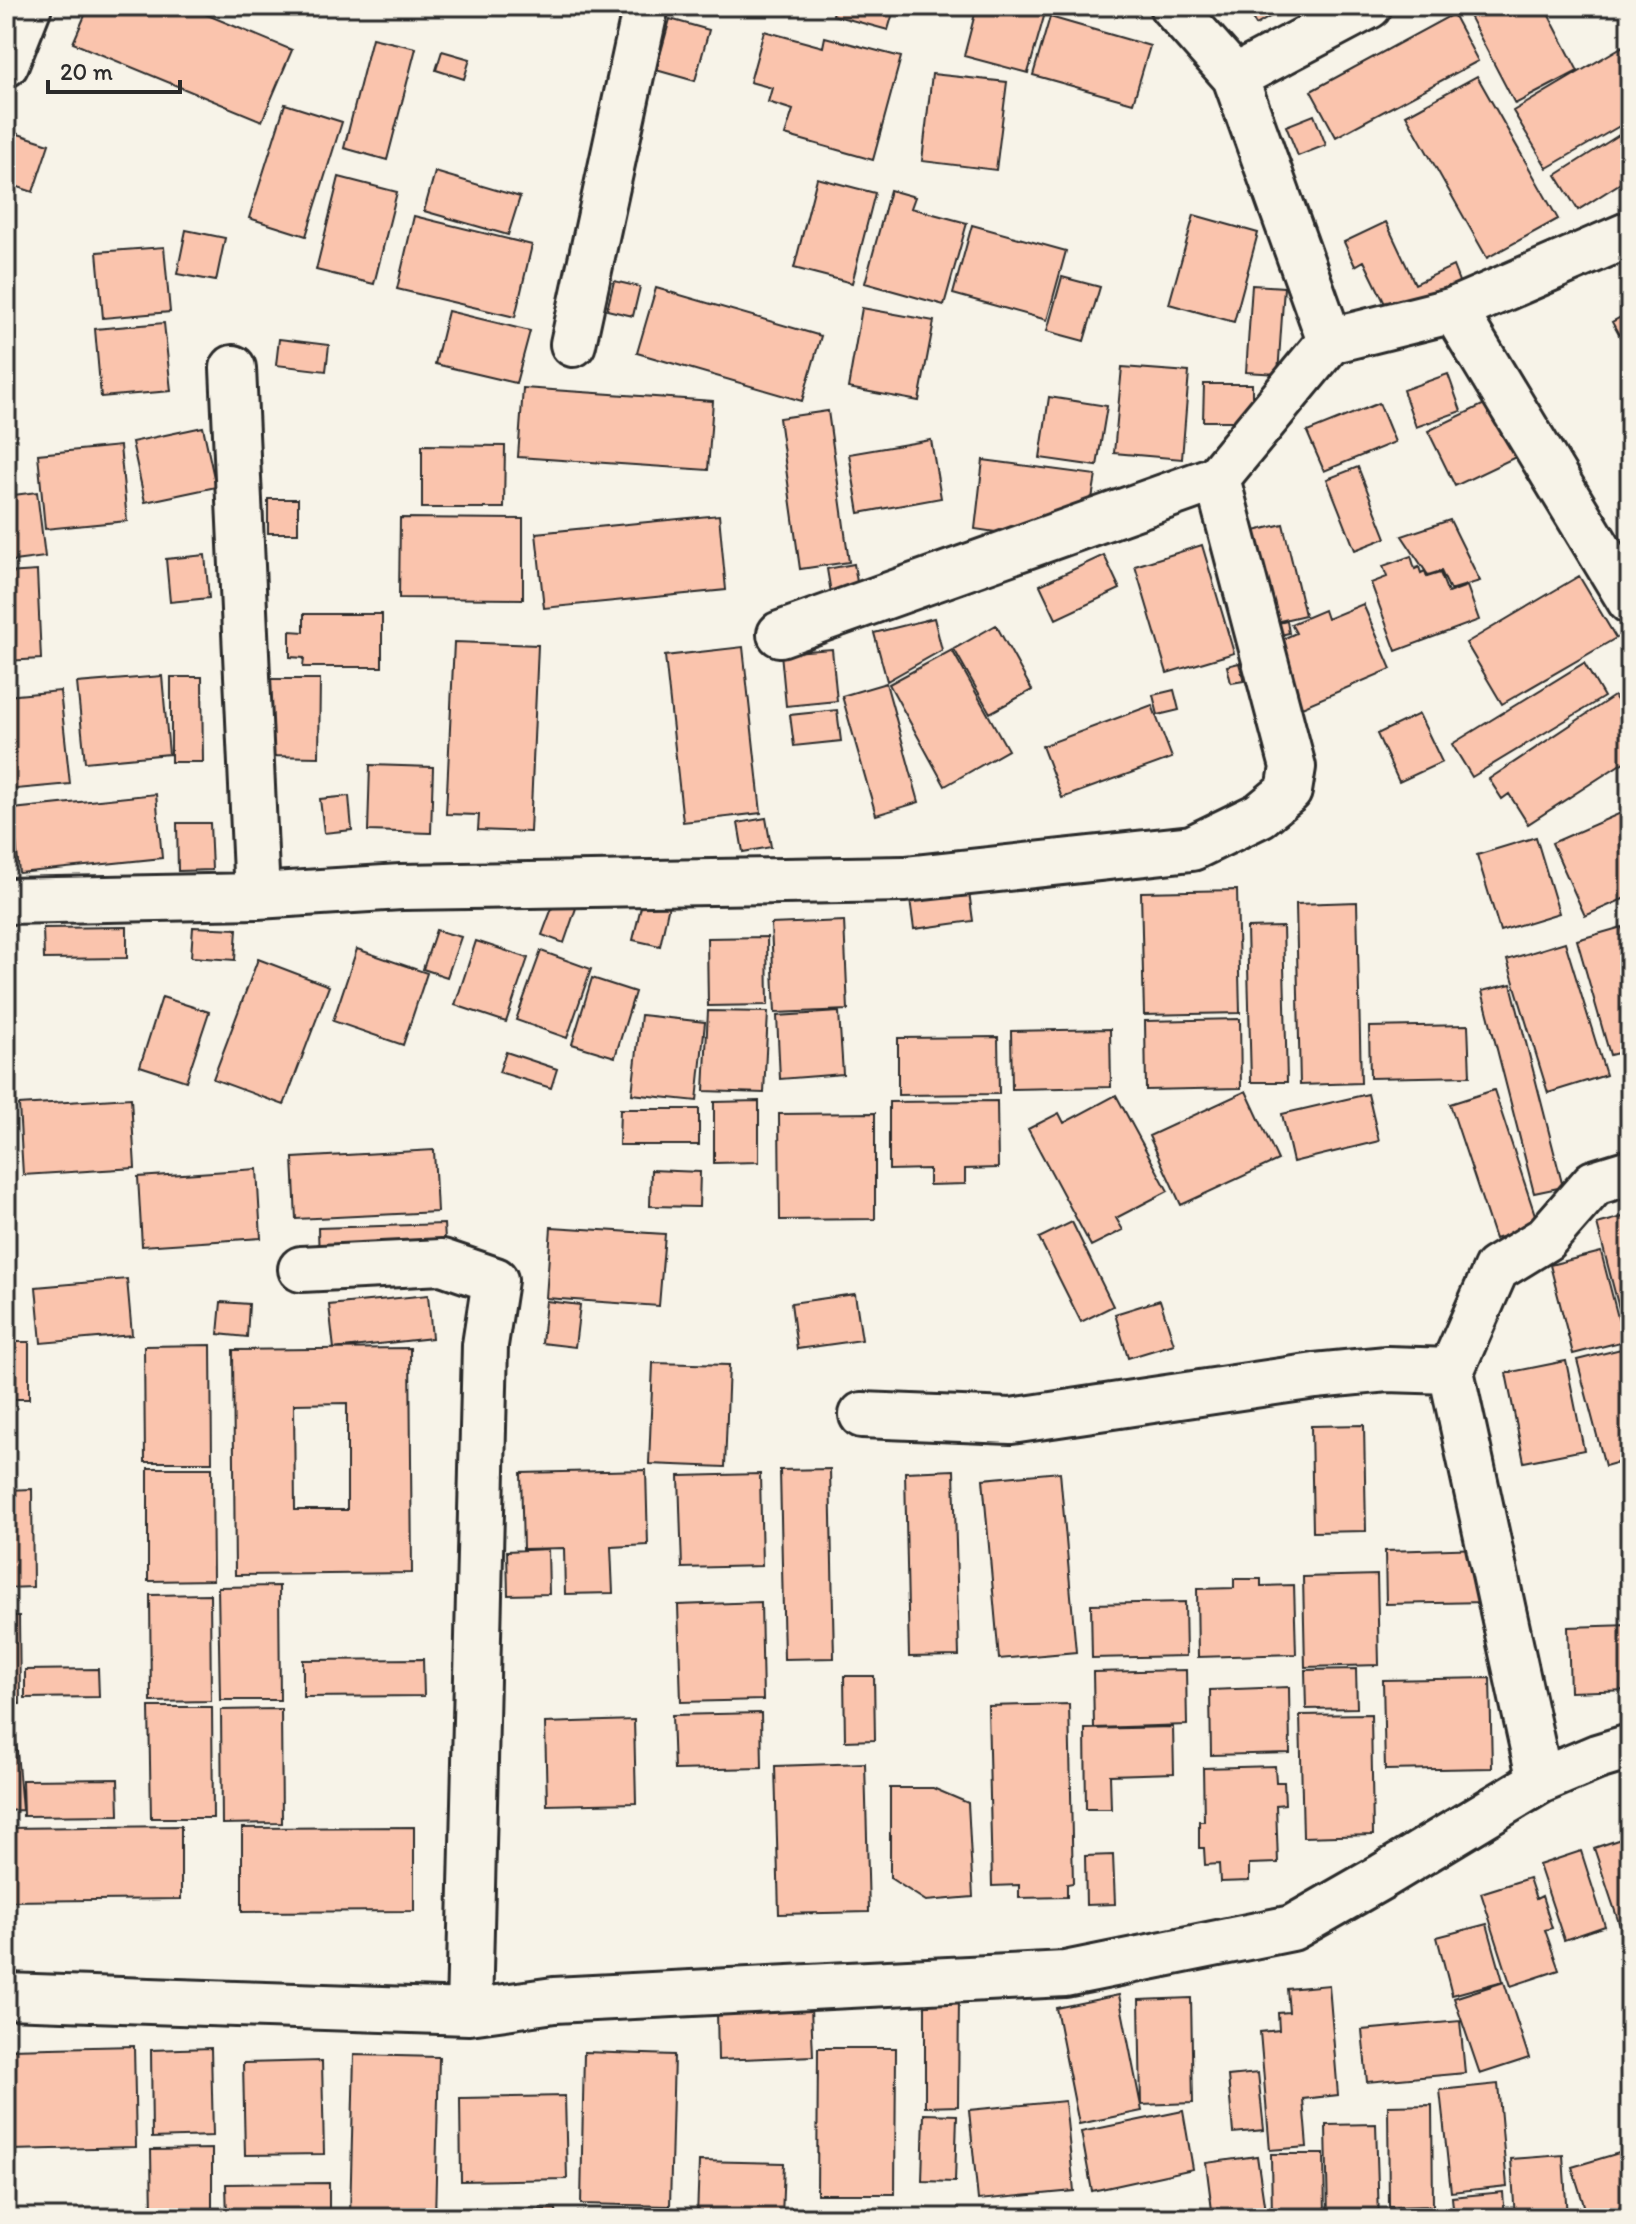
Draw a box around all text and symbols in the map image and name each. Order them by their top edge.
scale bar [48,44,180,94]
text: 20 m [60,57,113,86]

